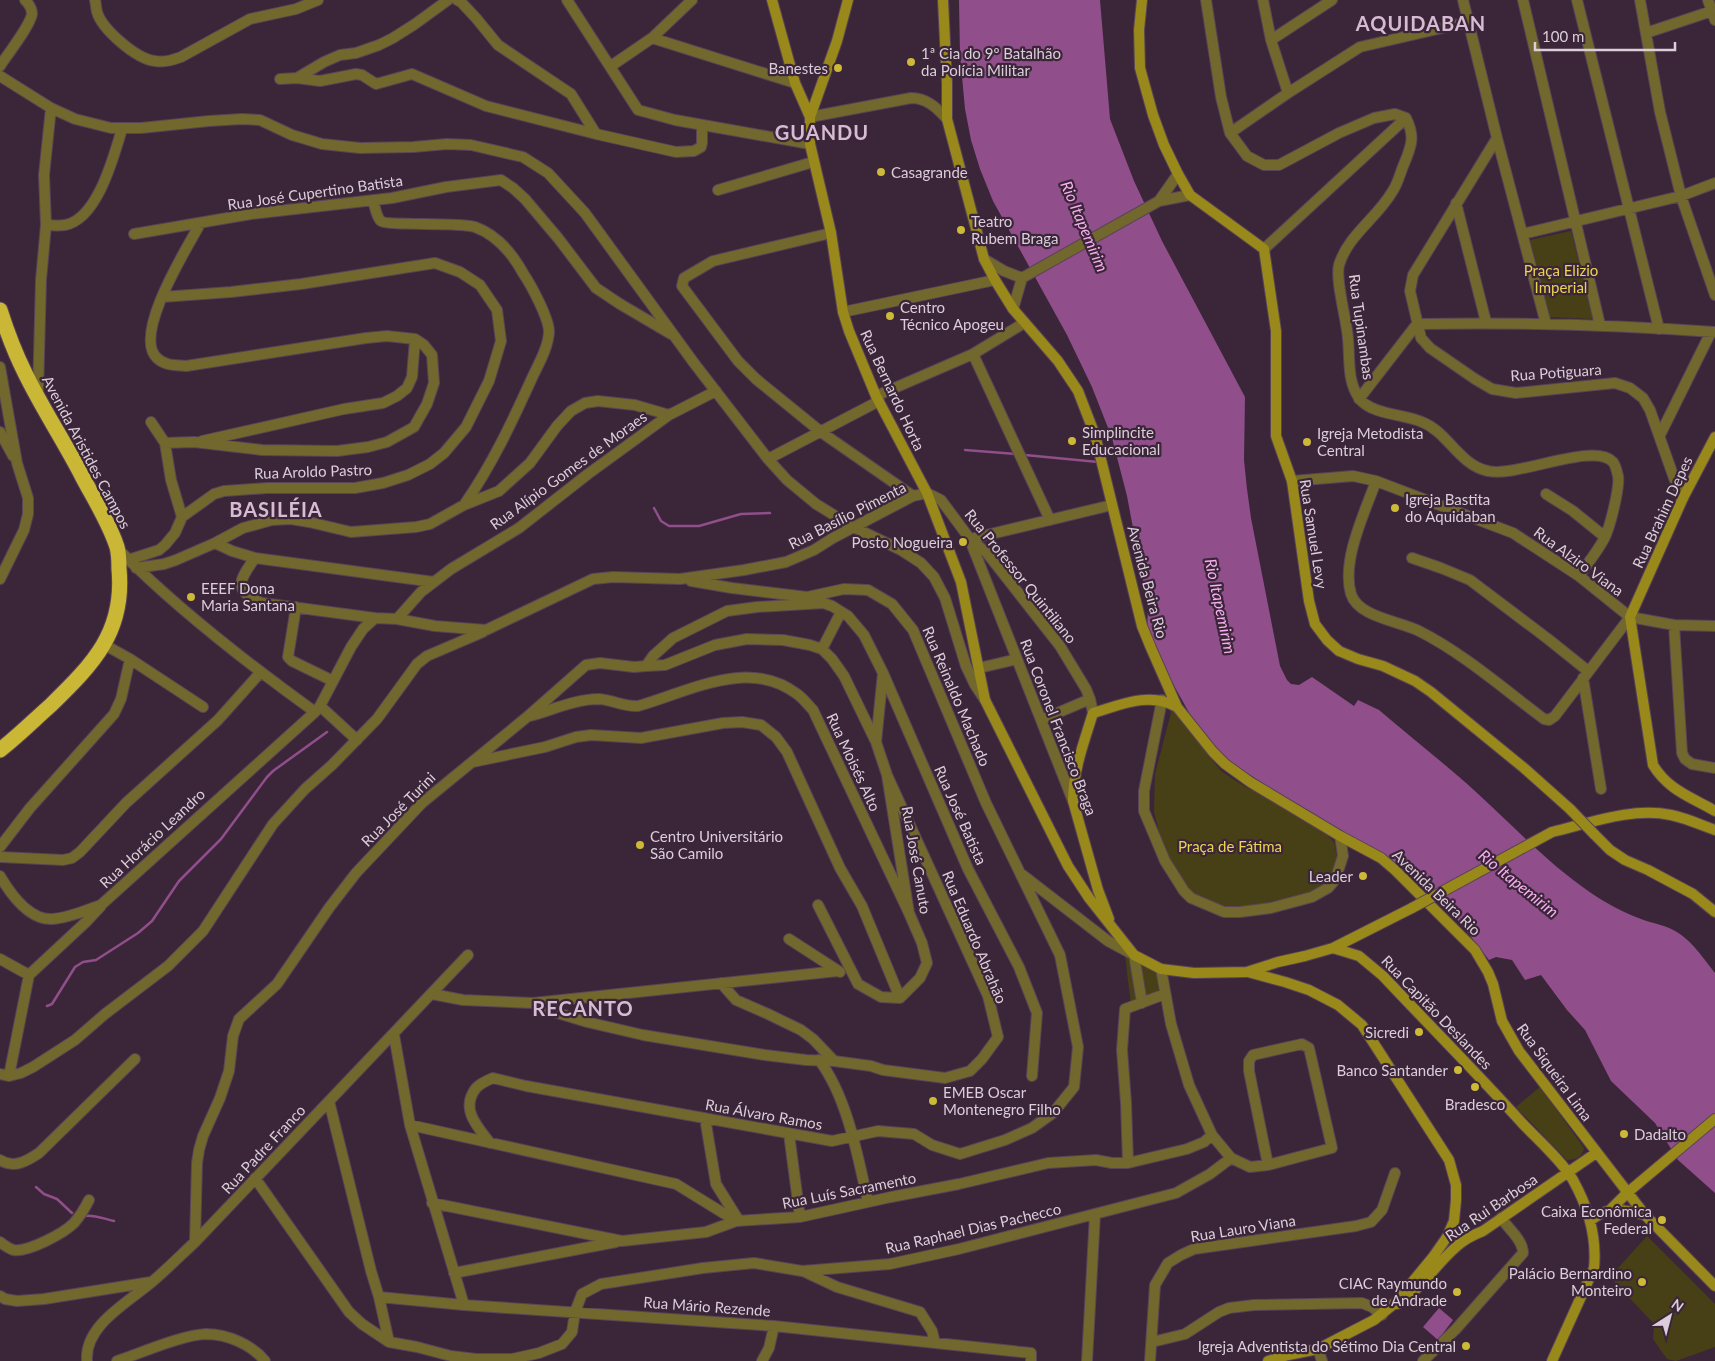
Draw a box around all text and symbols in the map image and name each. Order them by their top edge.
district label: AQUIDABAN [1355,11,1486,35]
scale bar [1535,20,1675,52]
text: 100 m [1542,27,1584,45]
place label: 1ª Cia do 9º Batalhão da Polícia Militar [921,44,1061,79]
marker: 1ª Cia do 9º Batalhão da Polícia Militar [905,56,917,68]
place label: Banestes [768,59,828,77]
marker: Banestes [832,62,844,74]
district label: GUANDU [775,120,869,144]
place label: Casagrande [891,163,968,181]
marker: Casagrande [875,166,887,178]
street label: Rua José Cupertino Batista [226,171,404,213]
water label: Rio Itapemirim [1057,178,1113,274]
place label: Teatro Rubem Braga [971,212,1059,247]
marker: Teatro Rubem Braga [955,224,967,236]
park label: Praça Elizio Imperial [1524,261,1598,296]
street label: Rua Tupinambas [1346,273,1378,381]
place label: Centro Técnico Apogeu [900,298,1004,333]
marker: Centro Técnico Apogeu [884,310,896,322]
street label: Rua Bernardo Horta [857,327,929,453]
street label: Rua Potiguara [1510,360,1602,384]
street label: Avenida Aristides Campos [39,372,135,532]
street label: Rua Alípio Gomes de Moraes [486,407,650,533]
place label: Simplincite Educacional [1082,423,1160,458]
place label: Igreja Metodista Central [1317,424,1423,459]
marker: Simplincite Educacional [1066,435,1078,447]
marker: Igreja Metodista Central [1301,436,1313,448]
street label: Rua Brahim Depes [1628,453,1696,571]
street label: Rua Aroldo Pastro [254,460,372,482]
street label: Rua Basílio Pimenta [785,478,909,552]
street label: Rua Samuel Levy [1296,478,1332,590]
place label: Igreja Bastita do Aquidaban [1405,490,1496,525]
district label: BASILÉIA [229,497,323,521]
marker: Igreja Bastita do Aquidaban [1389,502,1401,514]
street label: Rua Professor Quintiliano [961,505,1081,647]
street label: Rua Alziro Viana [1531,522,1627,600]
street label: Avenida Beira Rio [1124,524,1172,640]
place label: Posto Nogueira [852,533,953,551]
marker: Posto Nogueira [957,536,969,548]
water label: Rio Itapemirim [1202,557,1240,655]
place label: EEEF Dona Maria Santana [201,579,295,614]
marker: EEEF Dona Maria Santana [185,591,197,603]
street label: Rua Reinaldo Machado [919,623,995,769]
street label: Rua Coronel Francisco Braga [1017,636,1101,818]
street label: Rua Moisés Alto [823,710,885,814]
street label: Rua José Batista [931,763,991,867]
street label: Rua José Turini [357,768,439,850]
street label: Rua Horácio Leandro [96,785,208,891]
street label: Rua José Canuto [899,805,935,915]
place label: Centro Universitário São Camilo [650,827,783,862]
park label: Praça de Fátima [1178,837,1282,855]
marker: Centro Universitário São Camilo [634,839,646,851]
street label: Avenida Beira Rio [1389,845,1485,939]
water label: Rio Itapemirim [1475,845,1563,921]
place label: Leader [1309,867,1354,885]
street label: Rua Eduardo Abrahão [939,868,1011,1006]
marker: Leader [1357,870,1369,882]
street label: Rua Capitão Deslandes [1378,951,1496,1073]
district label: RECANTO [532,996,634,1020]
street label: Rua Siqueira Lima [1513,1020,1597,1124]
place label: Sicredi [1365,1023,1409,1041]
marker: Sicredi [1413,1026,1425,1038]
place label: Banco Santander [1336,1061,1449,1079]
marker: Banco Santander [1452,1064,1464,1076]
marker: Bradesco [1469,1081,1481,1093]
place label: EMEB Oscar Montenegro Filho [943,1083,1061,1118]
street label: Rua Álvaro Ramos [704,1095,824,1133]
marker: EMEB Oscar Montenegro Filho [927,1095,939,1107]
place label: Bradesco [1445,1095,1505,1113]
street label: Rua Padre Franco [217,1101,309,1197]
place label: Dadalto [1634,1125,1686,1143]
marker: Dadalto [1618,1128,1630,1140]
street label: Rua Luís Sacramento [780,1168,918,1212]
street label: Rua Rui Barbosa [1442,1170,1540,1244]
street label: Rua Raphael Dias Pachecco [883,1199,1063,1257]
place label: Caixa Econômica Federal [1541,1202,1652,1237]
street label: Rua Lauro Viana [1189,1211,1297,1245]
marker: Caixa Econômica Federal [1656,1214,1668,1226]
place label: Palácio Bernardino Monteiro [1509,1264,1632,1299]
place label: CIAC Raymundo de Andrade [1339,1274,1447,1309]
marker: Palácio Bernardino Monteiro [1636,1276,1648,1288]
marker: CIAC Raymundo de Andrade [1451,1286,1463,1298]
north arrow [1645,1291,1695,1341]
street label: Rua Mário Rezende [643,1293,771,1319]
text: N [1669,1295,1687,1315]
place label: Igreja Adventista do Sétimo Dia Central [1198,1337,1456,1355]
marker: Igreja Adventista do Sétimo Dia Central [1460,1340,1472,1352]

